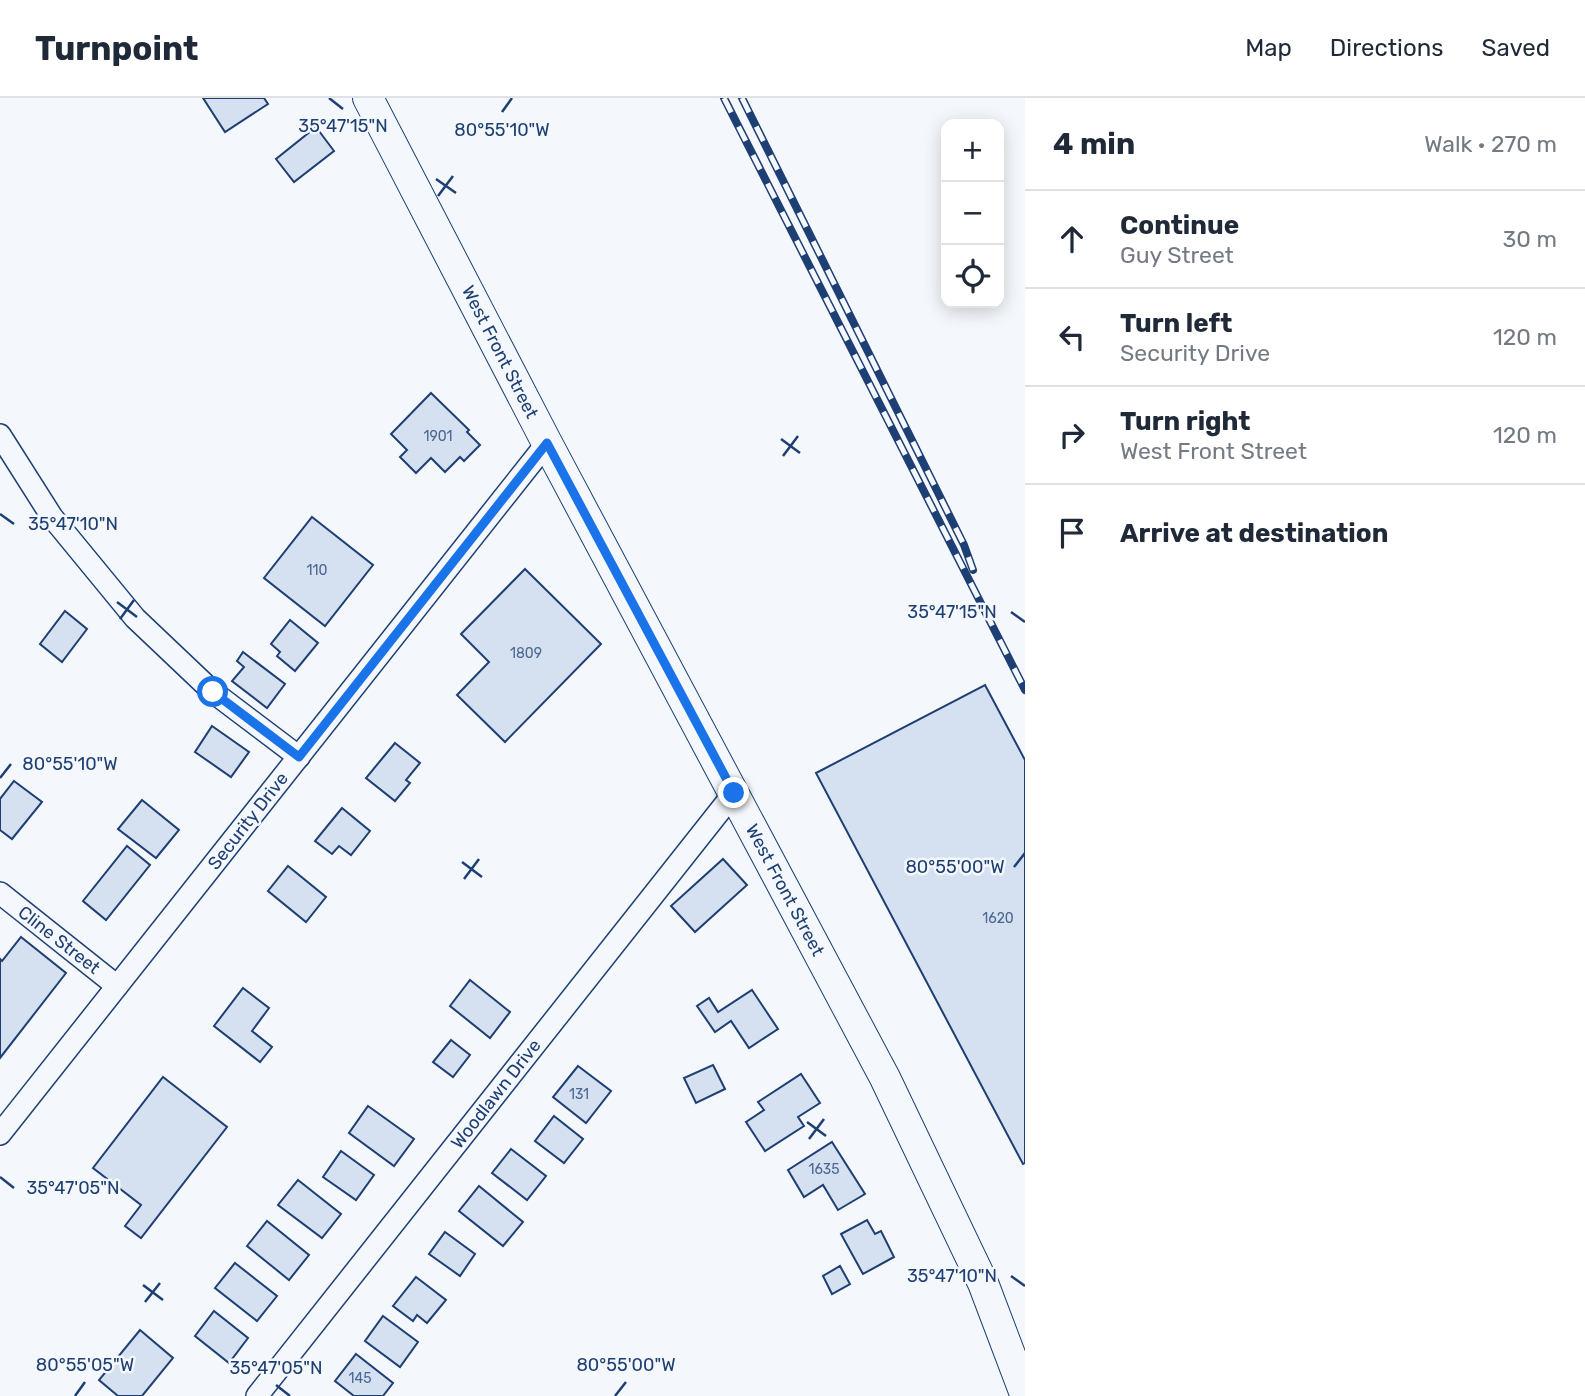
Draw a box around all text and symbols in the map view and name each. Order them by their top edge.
text: Turnpoint [35,29,198,68]
text: Map [1245,34,1292,62]
text: Directions [1330,34,1443,62]
text: Saved [1481,34,1550,62]
text: 35°47'15"N [298,115,388,137]
text: 80°55'10"W [454,119,550,141]
map controls [941,119,1004,308]
button: + [941,119,1004,182]
text: 4 min [1053,126,1135,162]
text: Walk · 270 m [1424,130,1557,158]
button: − [941,182,1004,245]
text: Continue [1120,210,1239,241]
icon: ahead [1053,220,1091,258]
text: 30 m [1502,225,1557,253]
text: Guy Street [1120,241,1234,269]
button: locate [941,245,1004,308]
street label: West Front Street [457,282,543,422]
text: Turn left [1120,308,1232,339]
icon: left [1053,318,1091,356]
text: 120 m [1493,323,1557,351]
text: Security Drive [1120,339,1270,367]
text: Turn right [1120,406,1250,437]
icon: right [1053,416,1091,454]
text: 120 m [1493,421,1557,449]
house number: 1901 [423,428,453,445]
text: West Front Street [1120,437,1307,465]
text: 35°47'10"N [28,513,118,535]
icon: arrive [1053,514,1091,552]
text: Arrive at destination [1120,518,1388,549]
house number: 110 [307,562,328,579]
text: 35°47'15"N [907,601,997,623]
house number: 1809 [510,645,542,662]
route start [197,676,228,707]
text: 80°55'10"W [22,753,118,775]
street label: Security Drive [203,768,293,874]
route end [718,777,749,808]
street label: West Front Street [741,820,829,960]
text: 80°55'00"W [905,856,1005,878]
street label: Cline Street [14,901,104,979]
house number: 1620 [982,910,1014,927]
street label: Woodlawn Drive [446,1035,546,1153]
house number: 131 [569,1086,589,1103]
house number: 1635 [808,1161,840,1178]
text: 35°47'05"N [26,1177,120,1199]
text: 35°47'10"N [907,1265,997,1287]
text: 80°55'05"W [36,1354,134,1376]
text: 80°55'00"W [576,1354,676,1376]
text: 35°47'05"N [229,1357,323,1379]
house number: 145 [348,1370,372,1387]

